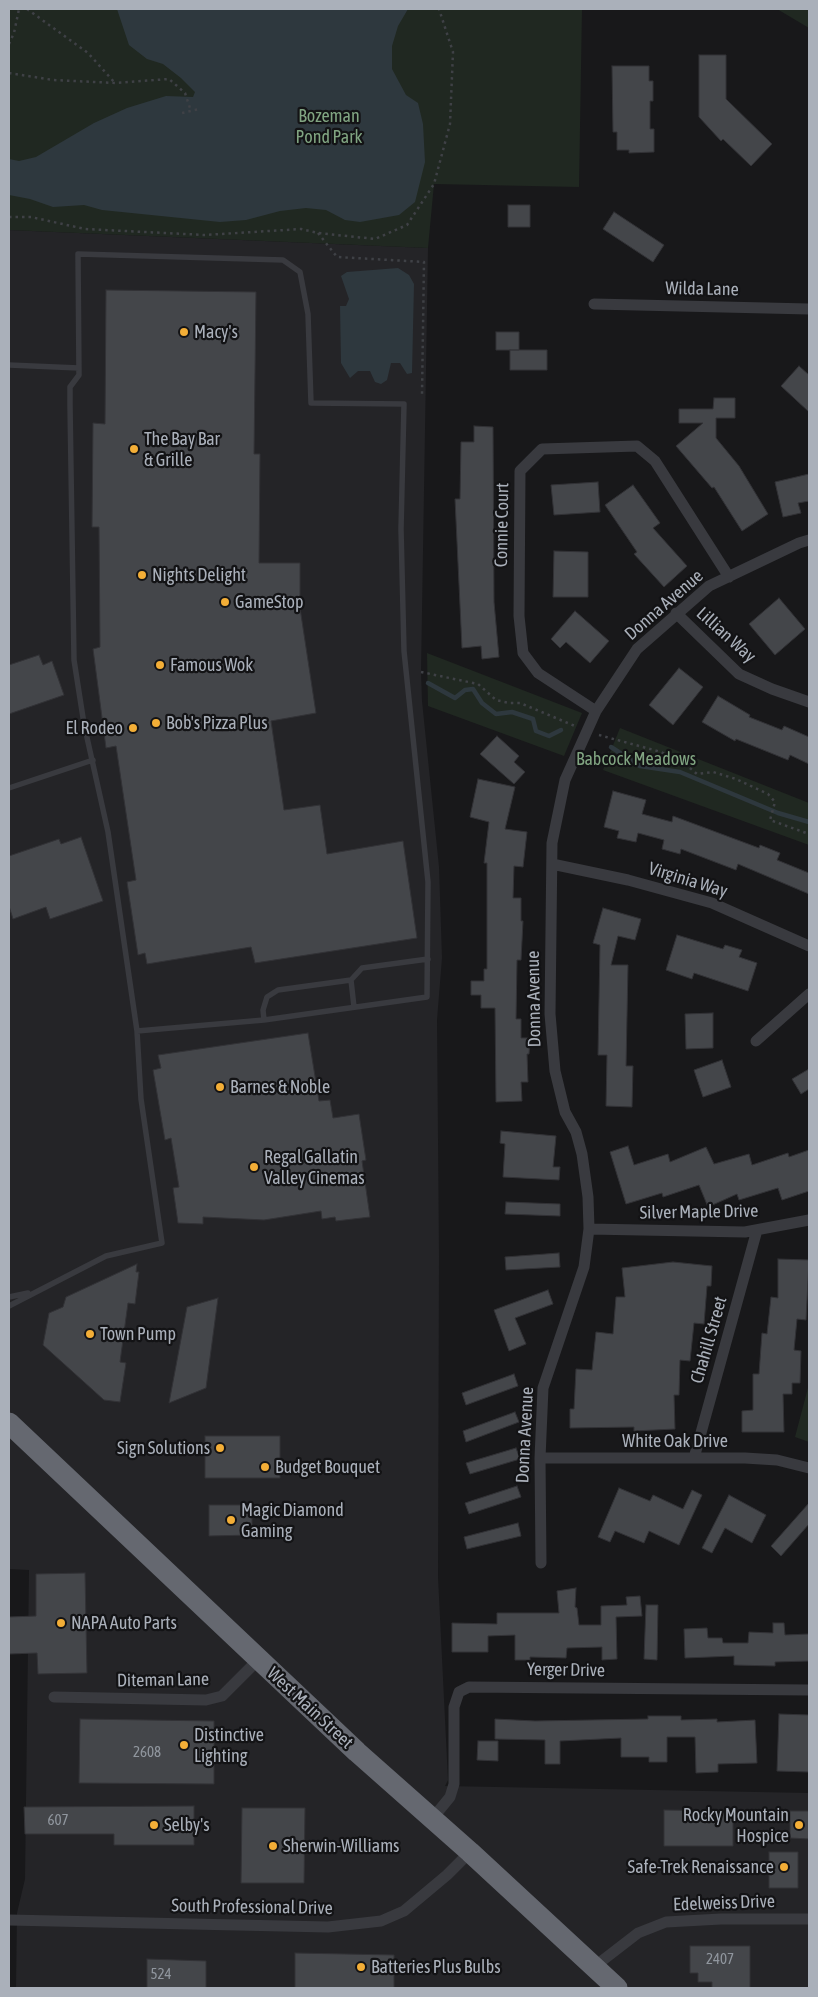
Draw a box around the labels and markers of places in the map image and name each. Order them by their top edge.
place label: Macy's [194,321,238,343]
marker: Macy's [178,326,190,338]
place label: The Bay Bar & Grille [144,428,220,470]
marker: The Bay Bar & Grille [128,443,140,455]
place label: Nights Delight [152,564,246,586]
marker: Nights Delight [136,569,148,581]
place label: GameStop [235,591,304,613]
marker: GameStop [219,596,231,608]
place label: Famous Wok [170,654,253,676]
marker: Famous Wok [154,659,166,671]
place label: Bob's Pizza Plus [166,712,268,734]
place label: El Rodeo [66,717,123,739]
marker: Bob's Pizza Plus [150,717,162,729]
marker: El Rodeo [127,722,139,734]
place label: Barnes & Noble [230,1076,330,1098]
marker: Barnes & Noble [214,1081,226,1093]
place label: Regal Gallatin Valley Cinemas [264,1146,365,1188]
marker: Regal Gallatin Valley Cinemas [248,1161,260,1173]
place label: Town Pump [100,1323,176,1345]
marker: Town Pump [84,1328,96,1340]
place label: Sign Solutions [117,1437,210,1459]
marker: Sign Solutions [214,1442,226,1454]
place label: Budget Bouquet [275,1456,380,1478]
marker: Budget Bouquet [259,1461,271,1473]
place label: Magic Diamond Gaming [241,1499,344,1542]
marker: Magic Diamond Gaming [225,1514,237,1526]
place label: NAPA Auto Parts [71,1612,177,1634]
marker: NAPA Auto Parts [55,1617,67,1629]
place label: Distinctive Lighting [194,1724,264,1766]
marker: Distinctive Lighting [178,1739,190,1751]
place label: Rocky Mountain Hospice [683,1804,789,1846]
place label: Selby's [164,1814,210,1836]
marker: Selby's [148,1819,160,1831]
marker: Rocky Mountain Hospice [793,1819,805,1831]
place label: Sherwin-Williams [283,1835,399,1857]
marker: Sherwin-Williams [267,1840,279,1852]
place label: Safe-Trek Renaissance [628,1856,774,1878]
marker: Safe-Trek Renaissance [778,1861,790,1873]
place label: Batteries Plus Bulbs [371,1956,501,1978]
marker: Batteries Plus Bulbs [355,1961,367,1973]

